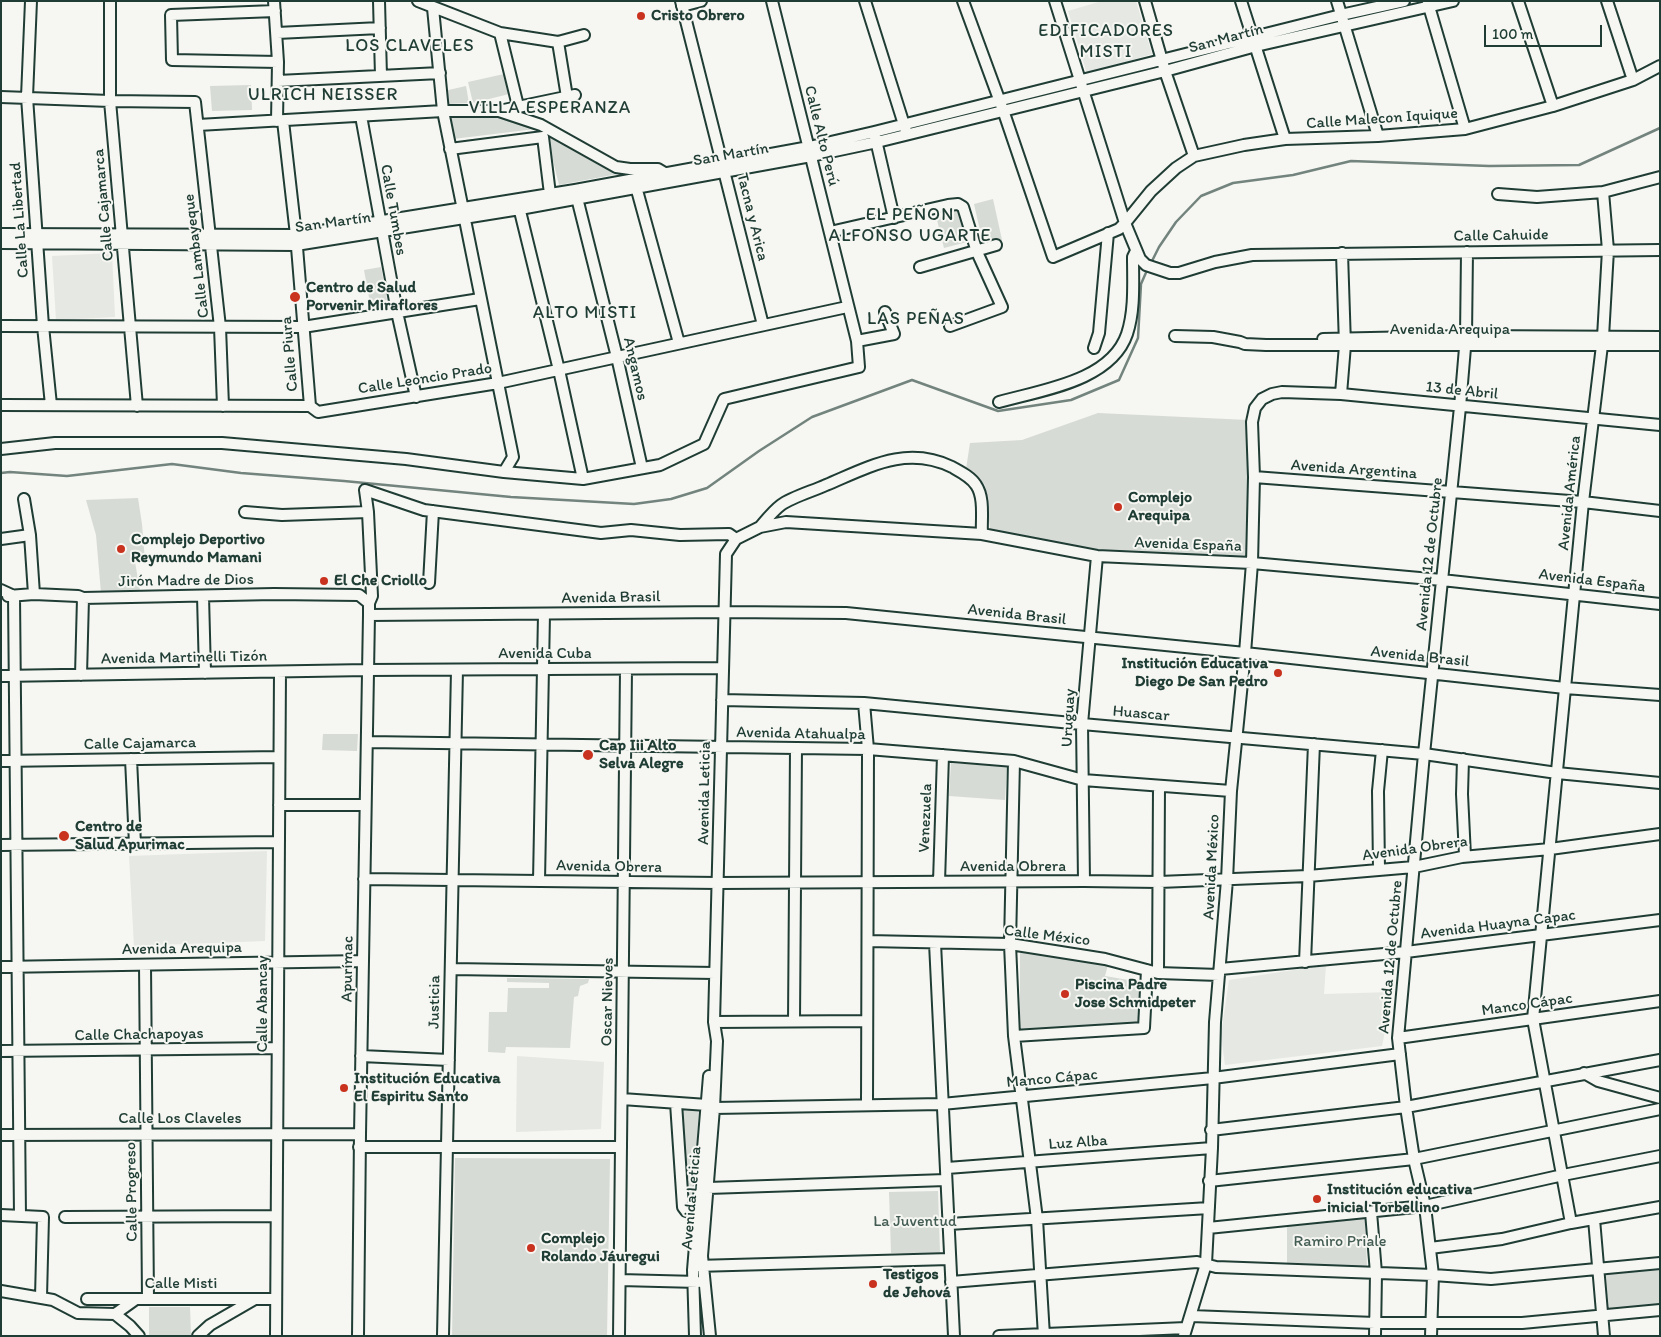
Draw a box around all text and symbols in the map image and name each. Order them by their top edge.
place label: Cristo Obrero [651,6,745,26]
marker: Cristo Obrero [635,10,647,22]
scale bar [1486,15,1604,47]
district label: EDIFICADORES MISTI [1038,20,1174,62]
street label: San Martín [1187,20,1265,58]
text: 100 m [1492,25,1533,43]
district label: LOS CLAVELES [343,35,477,57]
district label: ULRICH NEISSER [248,84,398,106]
street label: Calle Alto Perú [799,84,843,188]
district label: VILLA ESPERANZA [467,97,633,119]
street label: Calle Malecon Iquique [1306,104,1458,134]
street label: San Martín [692,139,770,171]
street label: Calle Cajamarca [90,148,118,262]
street label: Calle La Libertad [6,161,34,279]
street label: Calle Tumbes [376,163,410,257]
street label: Tacna y Arica [732,171,772,263]
street label: Calle Lambayeque [180,193,214,319]
district label: EL PEÑON ALFONSO UGARTE [827,204,993,246]
street label: San Martín [294,208,372,238]
street label: Calle Cahuide [1453,226,1549,246]
place label: Centro de Salud Porvenir Miraflores [306,278,438,316]
marker: Centro de Salud Porvenir Miraflores [288,290,302,304]
district label: ALTO MISTI [532,302,638,324]
district label: LAS PEÑAS [866,308,966,330]
street label: Calle Piura [277,316,303,392]
street label: Avenida Arequipa [1390,320,1510,340]
street label: Angamos [618,335,652,403]
street label: Calle Leoncio Prado [357,359,493,399]
street label: 13 de Abril [1425,378,1499,404]
street label: Avenida América [1554,435,1586,551]
street label: Avenida Argentina [1290,456,1418,484]
street label: Avenida 12 de Octubre [1412,476,1448,632]
place label: Complejo Arequipa [1128,488,1192,526]
marker: Complejo Arequipa [1112,501,1124,513]
place label: Complejo Deportivo Reymundo Mamani [131,530,265,568]
street label: Avenida España [1134,534,1242,556]
marker: Complejo Deportivo Reymundo Mamani [115,543,127,555]
street label: Avenida España [1538,565,1646,597]
street label: Jirón Madre de Dios [118,570,254,592]
place label: El Che Criollo [334,571,427,591]
marker: El Che Criollo [318,575,330,587]
street label: Avenida Brasil [561,588,661,608]
street label: Avenida Brasil [967,600,1067,630]
street label: Avenida Brasil [1370,642,1470,672]
street label: Avenida Cuba [498,644,592,664]
street label: Avenida Martinelli Tizón [101,647,267,669]
place label: Institución Educativa Diego De San Pedro [1121,654,1268,692]
marker: Institución Educativa Diego De San Pedro [1272,667,1284,679]
street label: Uruguay [1058,688,1080,748]
street label: Huascar [1112,702,1170,726]
street label: Avenida Atahualpa [736,723,866,745]
street label: Calle Cajamarca [83,733,197,755]
place label: Cap Iii Alto Selva Alegre [599,736,684,774]
street label: Avenida Leticia [694,741,716,845]
marker: Cap Iii Alto Selva Alegre [581,748,595,762]
street label: Venezuela [915,783,937,853]
street label: Avenida México [1200,814,1224,920]
place label: Centro de Salud Apurimac [75,817,185,855]
marker: Centro de Salud Apurimac [57,829,71,843]
street label: Avenida Obrera [1361,832,1469,866]
street label: Avenida Obrera [556,856,662,878]
street label: Avenida Obrera [960,857,1066,877]
street label: Avenida 12 de Octubre [1375,880,1407,1034]
street label: Avenida Huayna Capac [1419,906,1577,944]
street label: Calle México [1003,921,1091,951]
street label: Apurímac [338,936,358,1002]
street label: Avenida Arequipa [122,938,242,960]
street label: Calle Abancay [253,955,273,1053]
street label: Oscar Nieves [598,957,618,1047]
street label: Justicia [425,975,445,1029]
place label: Piscina Padre Jose Schmidpeter [1075,975,1196,1013]
marker: Piscina Padre Jose Schmidpeter [1059,988,1071,1000]
street label: Manco Cápac [1480,989,1574,1021]
street label: Calle Chachapoyas [74,1024,204,1046]
street label: Manco Cápac [1006,1065,1098,1093]
place label: Institución Educativa El Espiritu Santo [354,1069,501,1107]
marker: Institución Educativa El Espiritu Santo [338,1082,350,1094]
street label: Calle Los Claveles [118,1109,242,1129]
street label: Luz Alba [1048,1131,1108,1155]
street label: Calle Progreso [122,1142,142,1242]
street label: Avenida Leticia [678,1145,706,1251]
place label: Institución educativa inicial Torbellino [1327,1180,1472,1218]
marker: Institución educativa inicial Torbellino [1311,1193,1323,1205]
park label: La Juventud [873,1212,957,1232]
place label: Complejo Rolando Jáuregui [541,1229,660,1267]
park label: Ramiro Priale [1293,1232,1387,1252]
marker: Complejo Rolando Jáuregui [525,1242,537,1254]
place label: Testigos de Jehová [883,1265,951,1303]
street label: Calle Misti [145,1274,217,1294]
marker: Testigos de Jehová [867,1278,879,1290]

